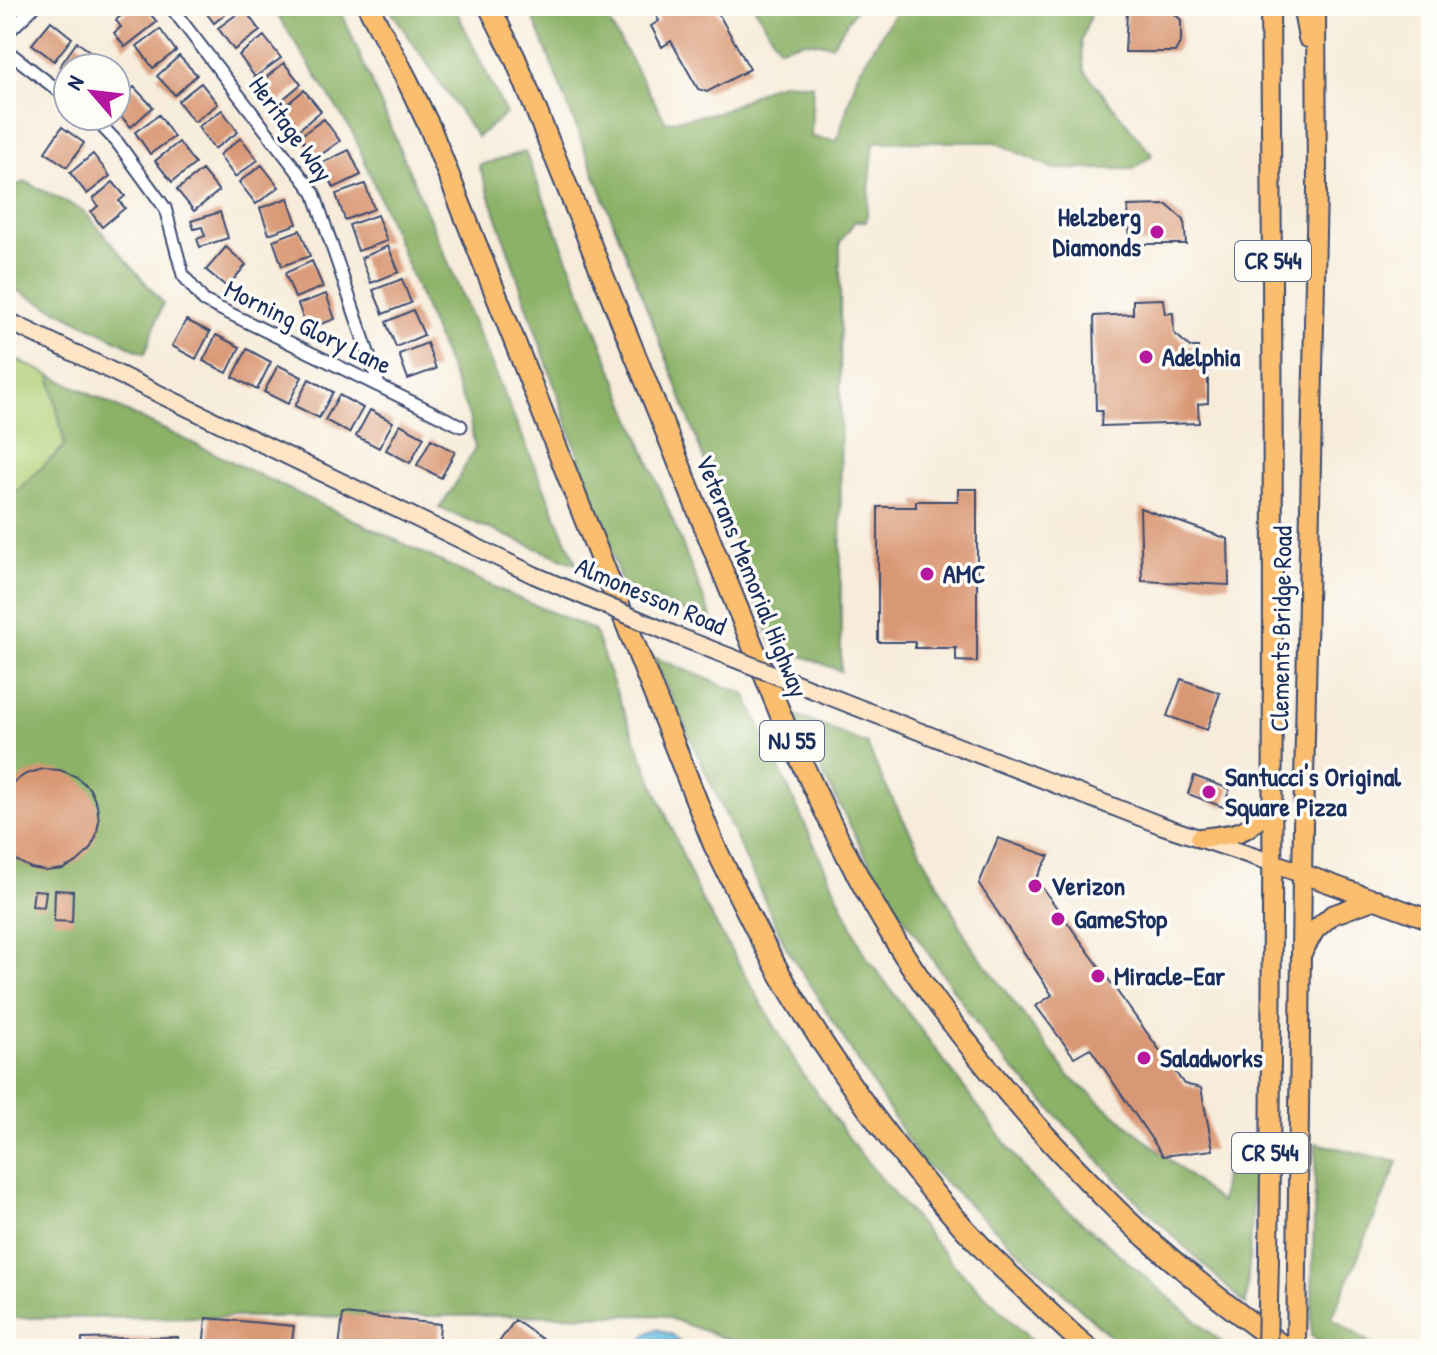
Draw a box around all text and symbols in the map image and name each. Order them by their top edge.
north arrow [52,52,132,132]
street label: Heritage Way [241,69,342,189]
text: N [58,70,90,95]
place label: Helzberg Diamonds [1053,199,1141,264]
marker: Helzberg Diamonds [1148,223,1166,241]
road number: CR 544 [1235,241,1311,281]
street label: Morning Glory Lane [219,271,398,382]
place label: Adelphia [1162,339,1241,375]
marker: Adelphia [1137,348,1155,366]
street label: Veterans Memorial Highway [688,449,817,702]
street label: Clements Bridge Road [1261,526,1300,732]
street label: Almonesson Road [570,548,732,643]
place label: AMC [943,556,985,591]
marker: AMC [918,565,936,583]
road number: NJ 55 [760,721,824,761]
place label: Santucci's Original Square Pizza [1225,759,1402,825]
marker: Santucci's Original Square Pizza [1200,783,1218,801]
place label: Verizon [1051,868,1125,903]
marker: Verizon [1026,877,1044,895]
place label: GameStop [1074,901,1168,937]
marker: GameStop [1049,910,1067,928]
place label: Miracle-Ear [1114,958,1226,993]
marker: Miracle-Ear [1089,967,1107,985]
place label: Saladworks [1160,1040,1263,1075]
marker: Saladworks [1135,1049,1153,1067]
road number: CR 544 [1232,1133,1308,1173]

